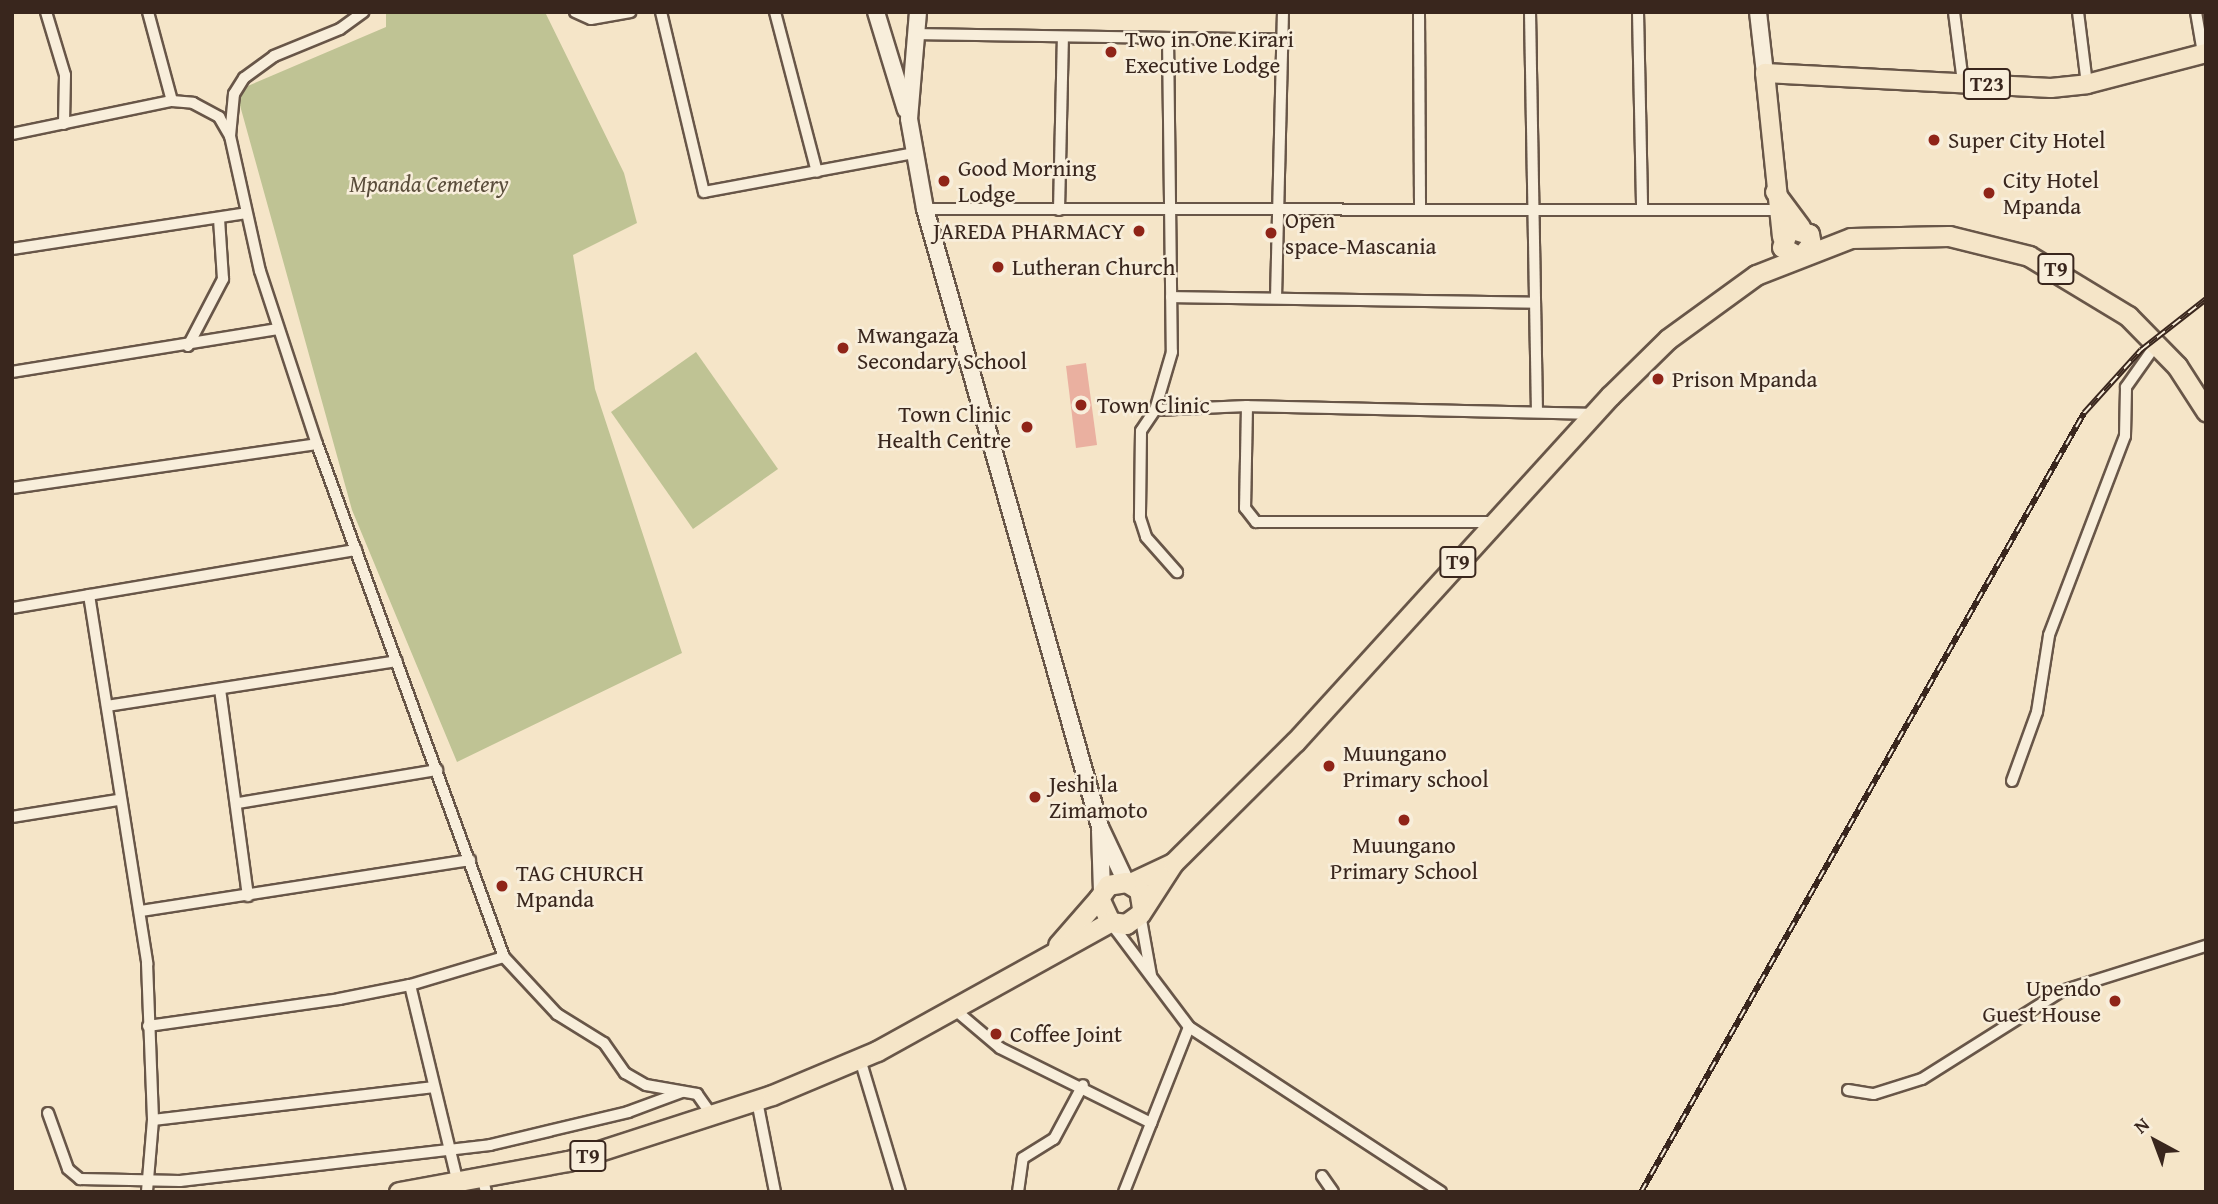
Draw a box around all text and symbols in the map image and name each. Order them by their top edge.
place label: Two in One Kirari Executive Lodge [1125,25,1294,79]
marker: Two in One Kirari Executive Lodge [1103,44,1119,60]
road number: T23 [1962,66,2011,102]
place label: Super City Hotel [1948,126,2105,154]
marker: Super City Hotel [1926,132,1942,148]
place label: Good Morning Lodge [958,154,1096,208]
place label: City Hotel Mpanda [2003,166,2099,220]
park label: Mpanda Cemetery [349,170,509,198]
marker: Good Morning Lodge [936,173,952,189]
marker: City Hotel Mpanda [1981,185,1997,201]
place label: Open space-Mascania [1285,206,1436,260]
place label: JAREDA PHARMACY [933,217,1125,245]
marker: JAREDA PHARMACY [1131,223,1147,239]
marker: Open space-Mascania [1263,225,1279,241]
road number: T9 [2037,252,2075,286]
place label: Lutheran Church [1012,253,1175,281]
marker: Lutheran Church [990,259,1006,275]
place label: Mwangaza Secondary School [857,321,1027,375]
marker: Mwangaza Secondary School [835,340,851,356]
place label: Prison Mpanda [1672,365,1817,393]
marker: Prison Mpanda [1650,371,1666,387]
place label: Town Clinic [1097,391,1210,419]
marker: Town Clinic [1071,395,1091,415]
place label: Town Clinic Health Centre [877,400,1011,454]
marker: Town Clinic Health Centre [1017,417,1037,437]
road number: T9 [1439,544,1477,580]
place label: Muungano Primary school [1343,739,1489,793]
marker: Muungano Primary school [1321,758,1337,774]
place label: Jeshi la Zimamoto [1049,770,1148,824]
marker: Jeshi la Zimamoto [1027,789,1043,805]
marker: Muungano Primary School [1396,812,1412,828]
place label: Muungano Primary School [1330,831,1478,885]
place label: TAG CHURCH Mpanda [516,859,644,913]
marker: TAG CHURCH Mpanda [494,878,510,894]
place label: Upendo Guest House [1983,974,2101,1028]
marker: Upendo Guest House [2107,993,2123,1009]
place label: Coffee Joint [1010,1020,1122,1048]
marker: Coffee Joint [988,1026,1004,1042]
north arrow [2120,1106,2190,1176]
text: N [2127,1110,2155,1140]
road number: T9 [569,1138,607,1174]

